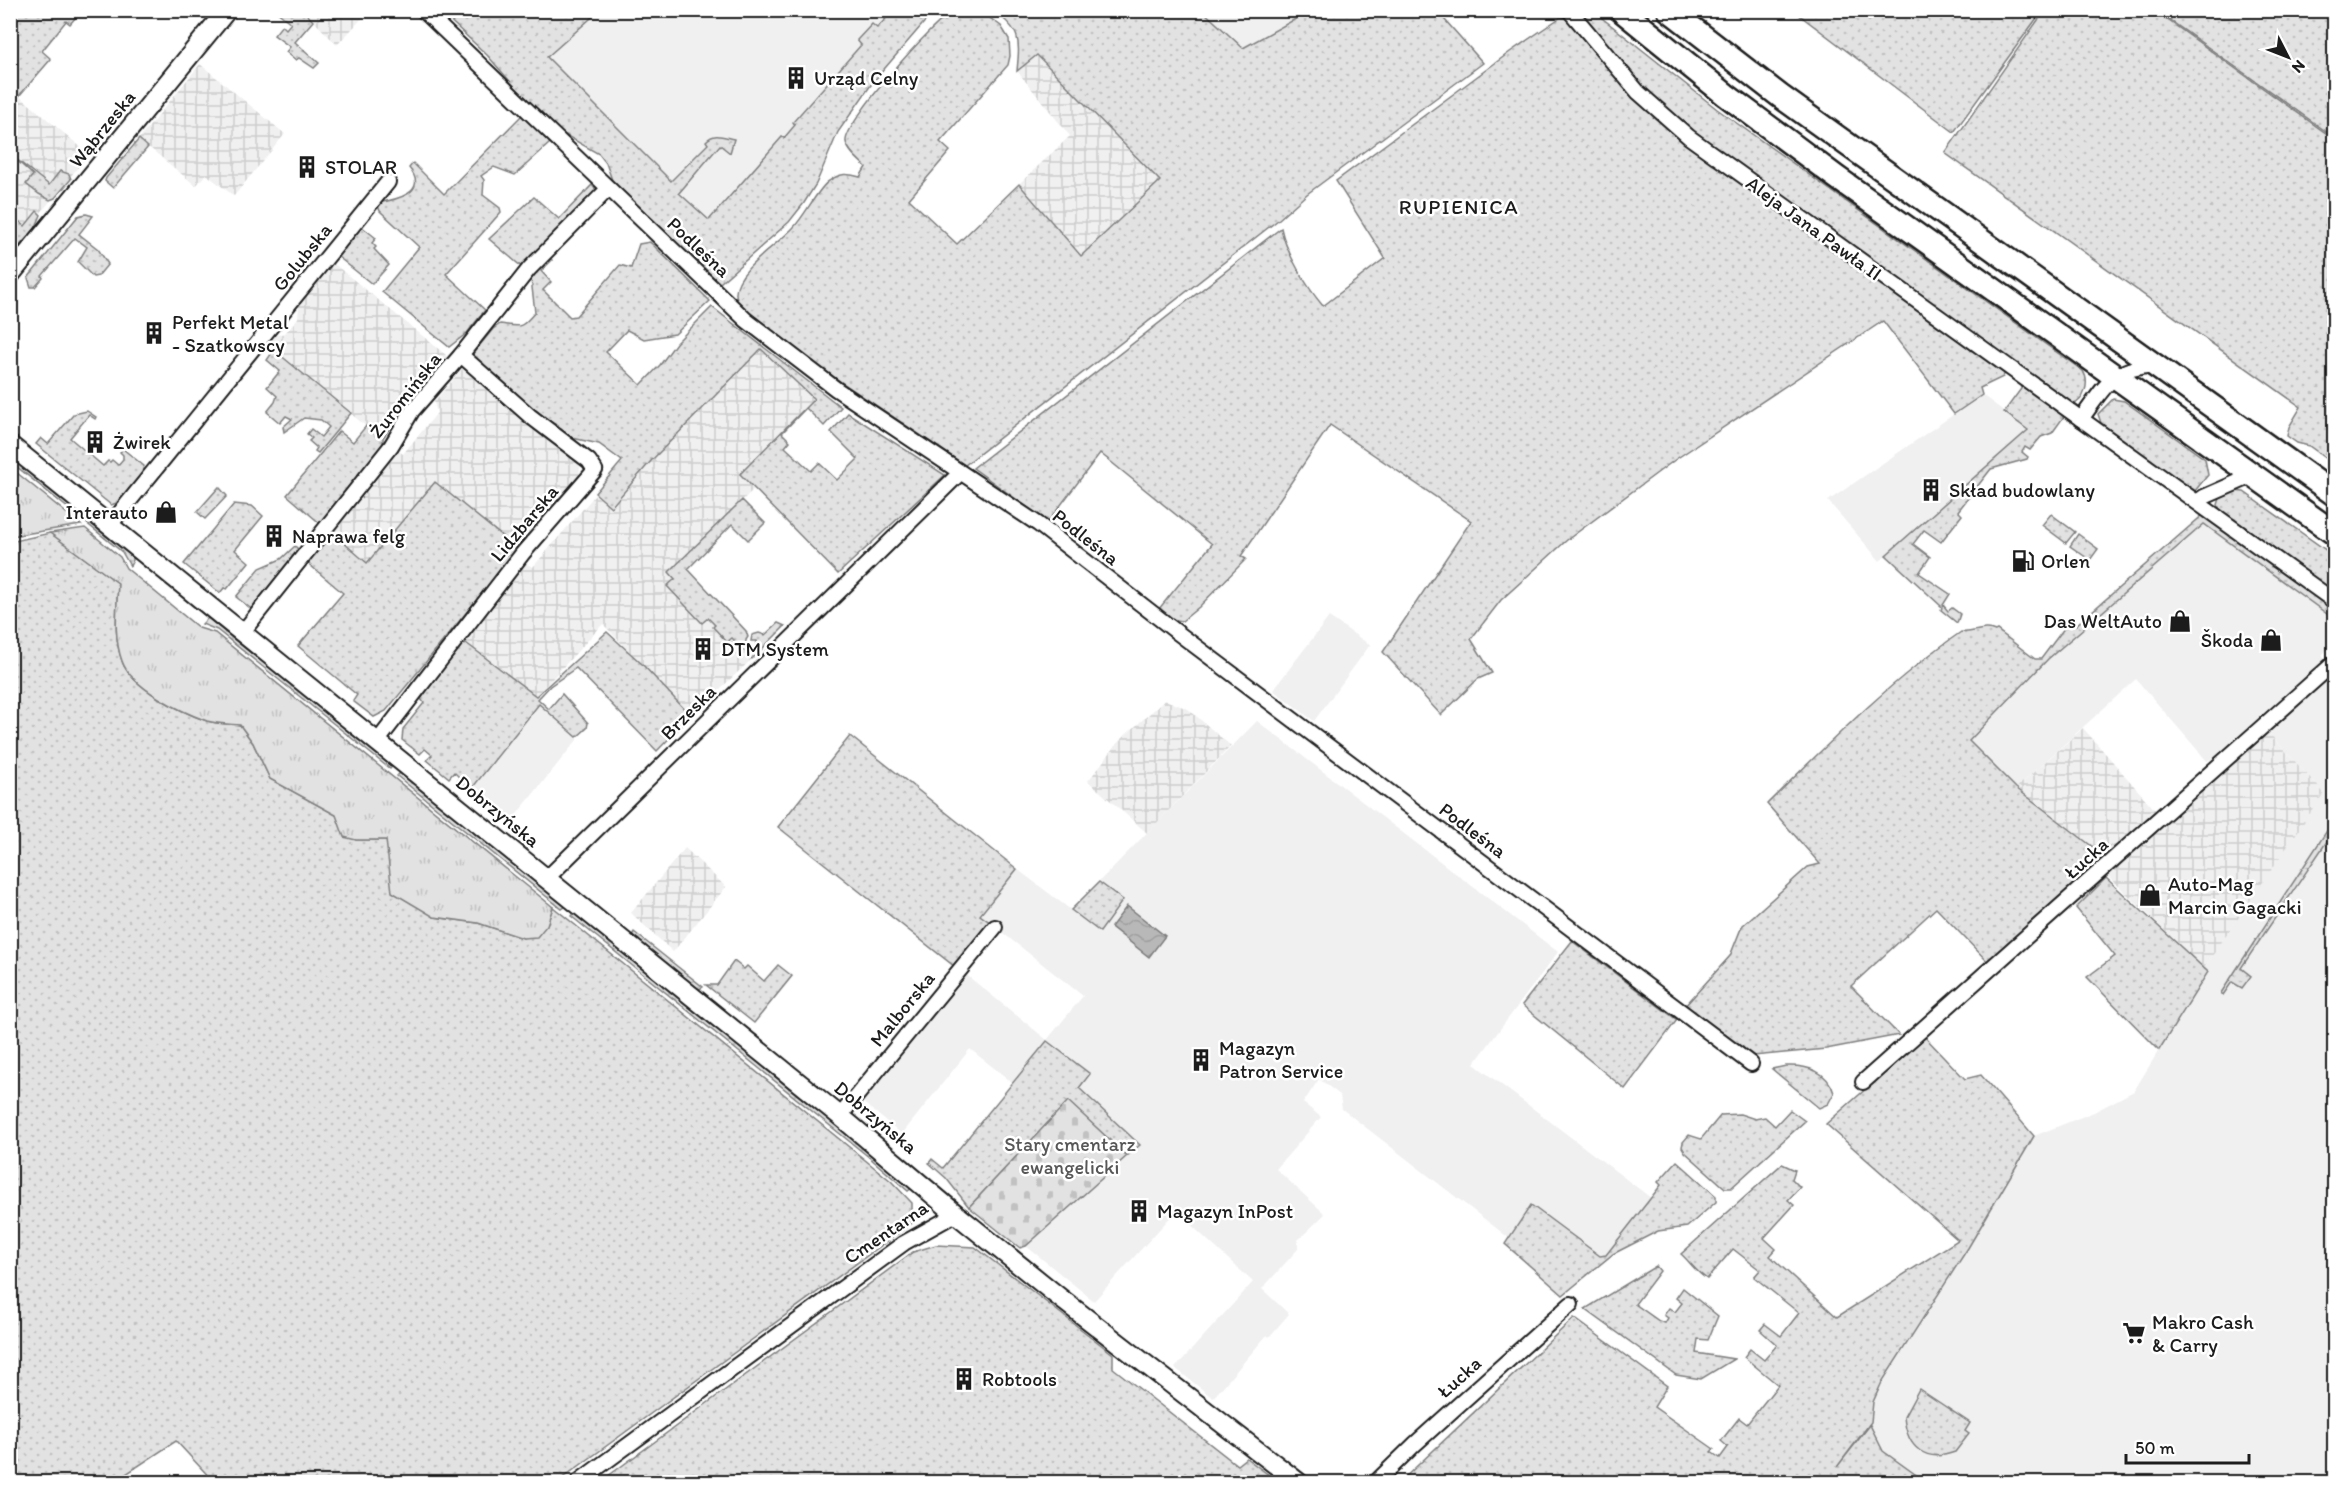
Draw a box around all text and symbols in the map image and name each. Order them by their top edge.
north arrow [2258,27,2318,87]
text: N [2288,56,2309,77]
building icon: Urząd Celny [783,65,809,91]
place label: Urząd Celny [814,66,919,90]
street label: Wąbrzeska [64,85,141,172]
building icon: STOLAR [294,154,320,180]
place label: STOLAR [325,155,397,179]
street label: Aleja Jana Pawła II [1741,171,1887,285]
district label: RUPIENICA [1399,194,1519,219]
street label: Podleśna [662,212,736,283]
street label: Golubska [267,218,337,296]
place label: Perfekt Metal - Szatkowscy [172,310,289,357]
building icon: Perfekt Metal - Szatkowscy [141,320,167,346]
street label: Żuromińska [364,347,446,443]
building icon: Żwirek [82,429,108,455]
place label: Żwirek [113,430,171,454]
building icon: Skład budowlany [1918,477,1944,503]
place label: Skład budowlany [1949,478,2095,502]
street label: Lidzbarska [485,479,564,566]
shop icon: Interauto [153,499,179,525]
place label: Interauto [66,500,148,524]
street label: Podleśna [1048,504,1125,571]
building icon: Naprawa felg [261,523,287,549]
place label: Naprawa felg [292,524,406,548]
fuel station icon: Orlen [2010,548,2036,574]
place label: Orlen [2041,549,2090,573]
shop icon: Das WeltAuto [2167,608,2193,634]
place label: Das WeltAuto [2043,609,2162,633]
shop icon: Škoda [2258,627,2284,653]
place label: Škoda [2201,628,2253,652]
building icon: DTM System [690,636,716,662]
place label: DTM System [721,637,829,661]
street label: Brzeska [655,679,721,745]
street label: Dobrzyńska [451,770,545,852]
street label: Podleśna [1435,797,1512,863]
street label: Łucka [2059,832,2113,884]
place label: Auto-Mag Marcin Gagacki [2168,872,2302,919]
shop icon: Auto-Mag Marcin Gagacki [2137,882,2163,908]
street label: Malborska [864,966,940,1051]
place label: Magazyn Patron Service [1219,1036,1343,1083]
building icon: Magazyn Patron Service [1188,1047,1214,1073]
street label: Dobrzyńska [830,1075,923,1159]
park label: Stary cmentarz ewangelicki [1004,1132,1137,1179]
street label: Cmentarna [839,1195,933,1269]
building icon: Magazyn InPost [1126,1198,1152,1224]
place label: Magazyn InPost [1157,1199,1293,1223]
place label: Makro Cash & Carry [2152,1310,2254,1357]
supermarket icon: Makro Cash & Carry [2121,1320,2147,1346]
street label: Łucka [1432,1351,1486,1403]
building icon: Robtools [951,1366,977,1392]
place label: Robtools [982,1367,1057,1391]
scale bar [2126,1427,2249,1465]
text: 50 m [2135,1437,2175,1459]

